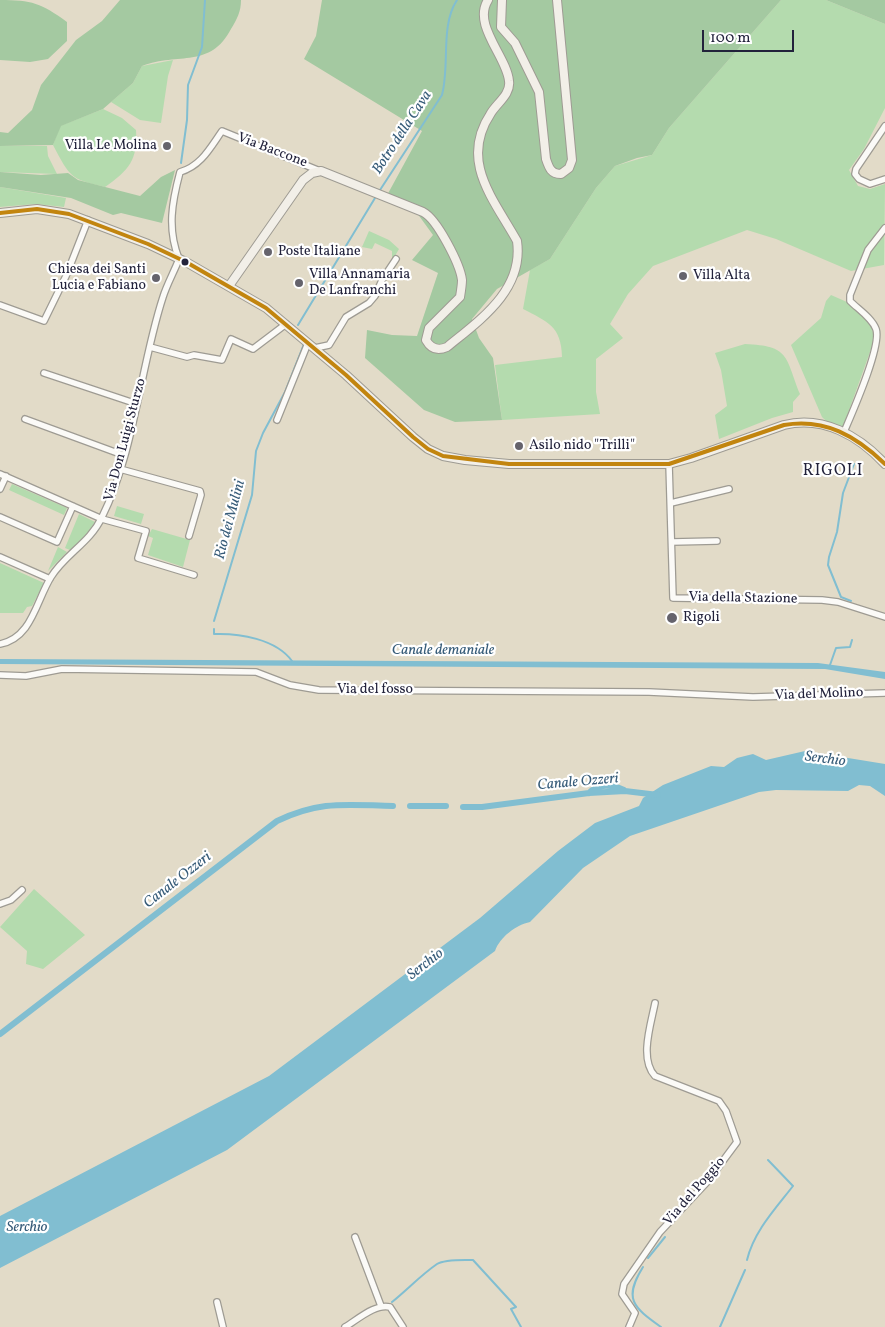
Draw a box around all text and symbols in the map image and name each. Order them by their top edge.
scale bar [705,20,798,52]
text: 100 m [710,28,750,49]
water label: Botro della Cava [369,88,437,178]
street label: Via Baccone [235,130,309,172]
place label: Villa Le Molina [65,138,157,154]
marker: Villa Le Molina [161,140,173,152]
place label: Poste Italiane [278,244,361,260]
marker: Poste Italiane [262,246,274,258]
unlabelled marker [180,257,190,267]
place label: Chiesa dei Santi Lucia e Fabiano [48,262,146,294]
place label: Villa Annamaria De Lanfranchi [309,267,410,300]
place label: Villa Alta [693,268,750,284]
marker: Villa Alta [677,270,689,282]
marker: Chiesa dei Santi Lucia e Fabiano [150,272,162,284]
marker: Villa Annamaria De Lanfranchi [293,277,305,289]
street label: Via Don Luigi Sturzo [101,377,151,503]
place label: Asilo nido "Trilli" [529,438,635,454]
marker: Asilo nido "Trilli" [513,440,525,452]
district label: RIGOLI [802,462,864,482]
water label: Rio dei Mulini [212,478,250,562]
street label: Via della Stazione [688,590,798,608]
place label: Rigoli [683,610,720,626]
marker: Rigoli [665,611,679,625]
water label: Canale demaniale [392,642,494,660]
street label: Via del fosso [337,682,413,698]
street label: Via del Molino [774,685,864,705]
water label: Serchio [804,749,846,771]
water label: Canale Ozzeri [537,770,619,796]
water label: Canale Ozzeri [140,849,216,913]
water label: Serchio [404,945,448,985]
street label: Via del Poggio [661,1154,729,1230]
water label: Serchio [7,1219,47,1237]

